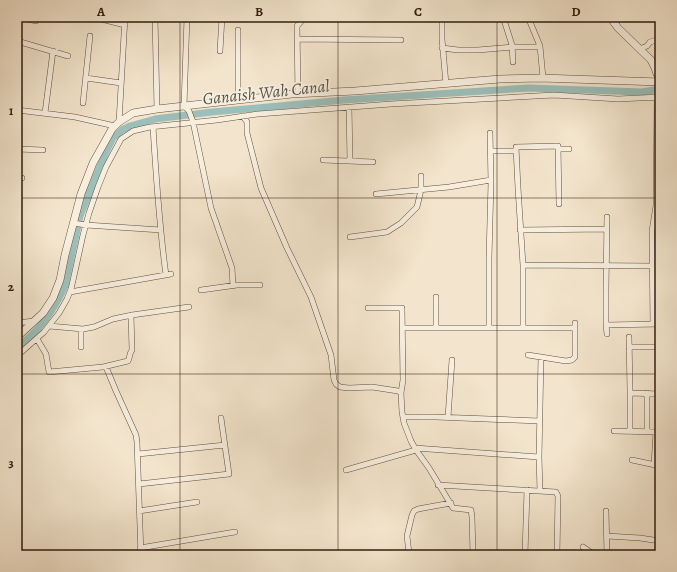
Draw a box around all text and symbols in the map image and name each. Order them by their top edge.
text: A [96,3,106,20]
text: B [255,3,263,20]
text: C [414,3,422,20]
text: D [571,3,581,20]
water label: Ganaish Wah Canal [202,74,331,111]
text: 1 [9,102,14,119]
text: 2 [8,278,15,295]
text: 3 [8,454,14,471]

